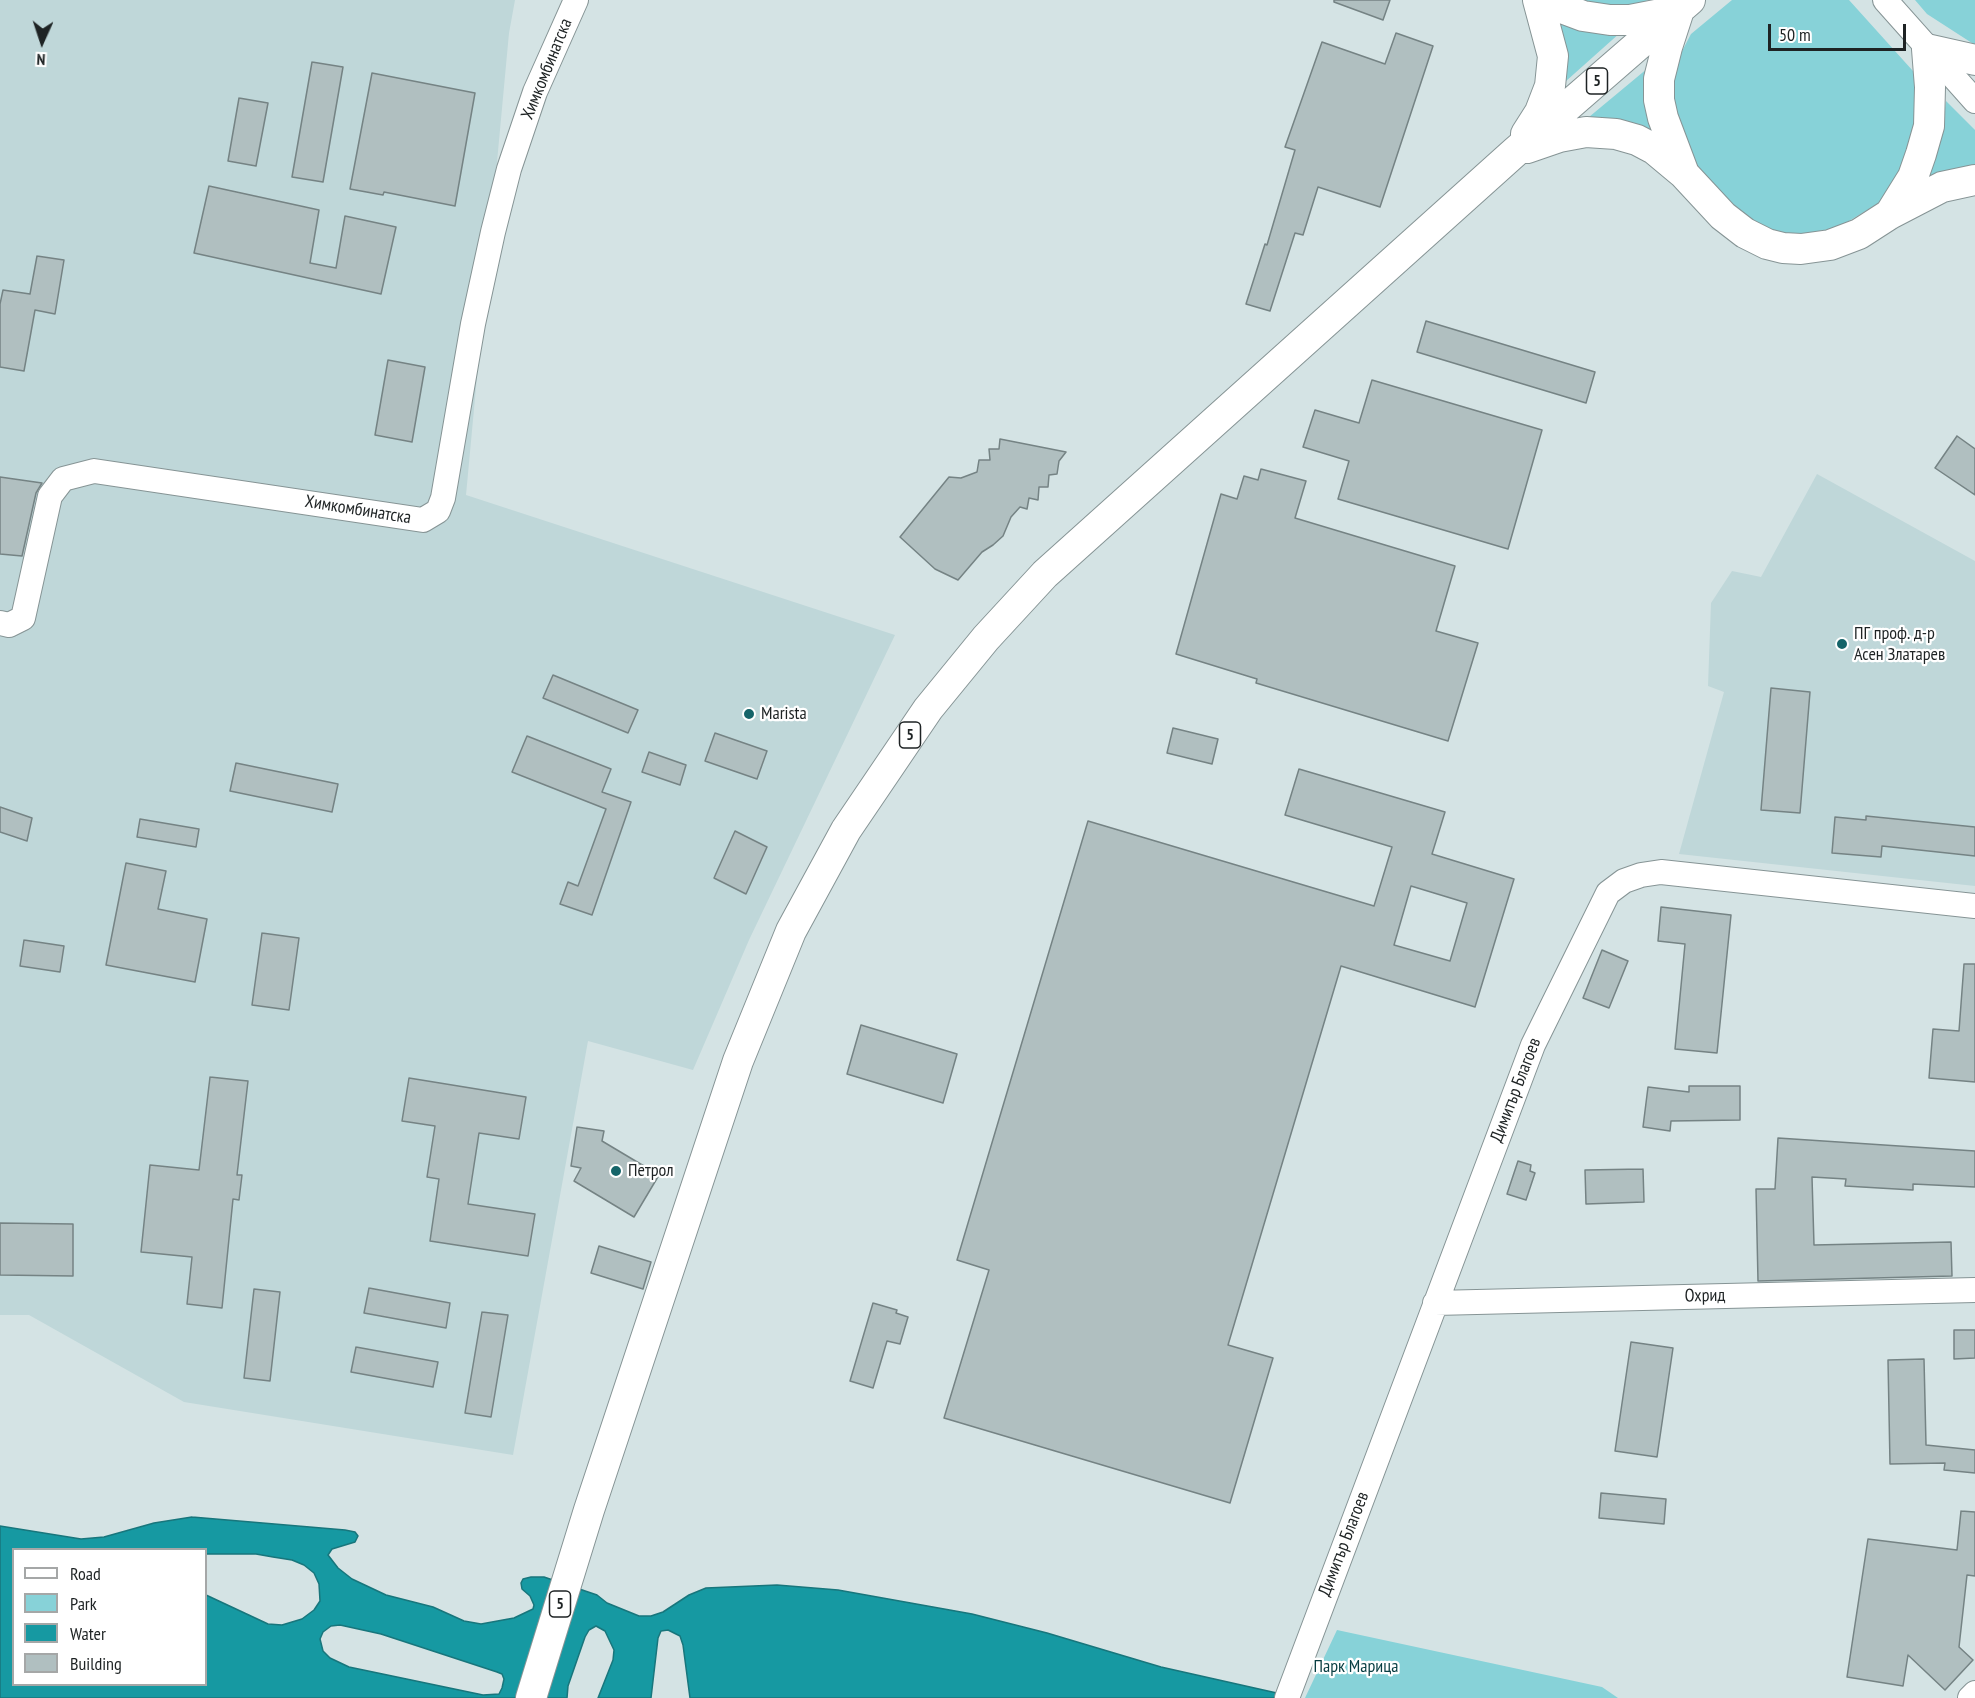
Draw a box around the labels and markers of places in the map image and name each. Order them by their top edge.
place label: ПГ проф. д-р Асен Златарев [1854,623,1945,666]
marker: ПГ проф. д-р Асен Златарев [1835,637,1849,651]
place label: Marista [761,703,807,725]
marker: Marista [742,707,756,721]
place label: Петрол [628,1160,674,1182]
marker: Петрол [609,1164,623,1178]

